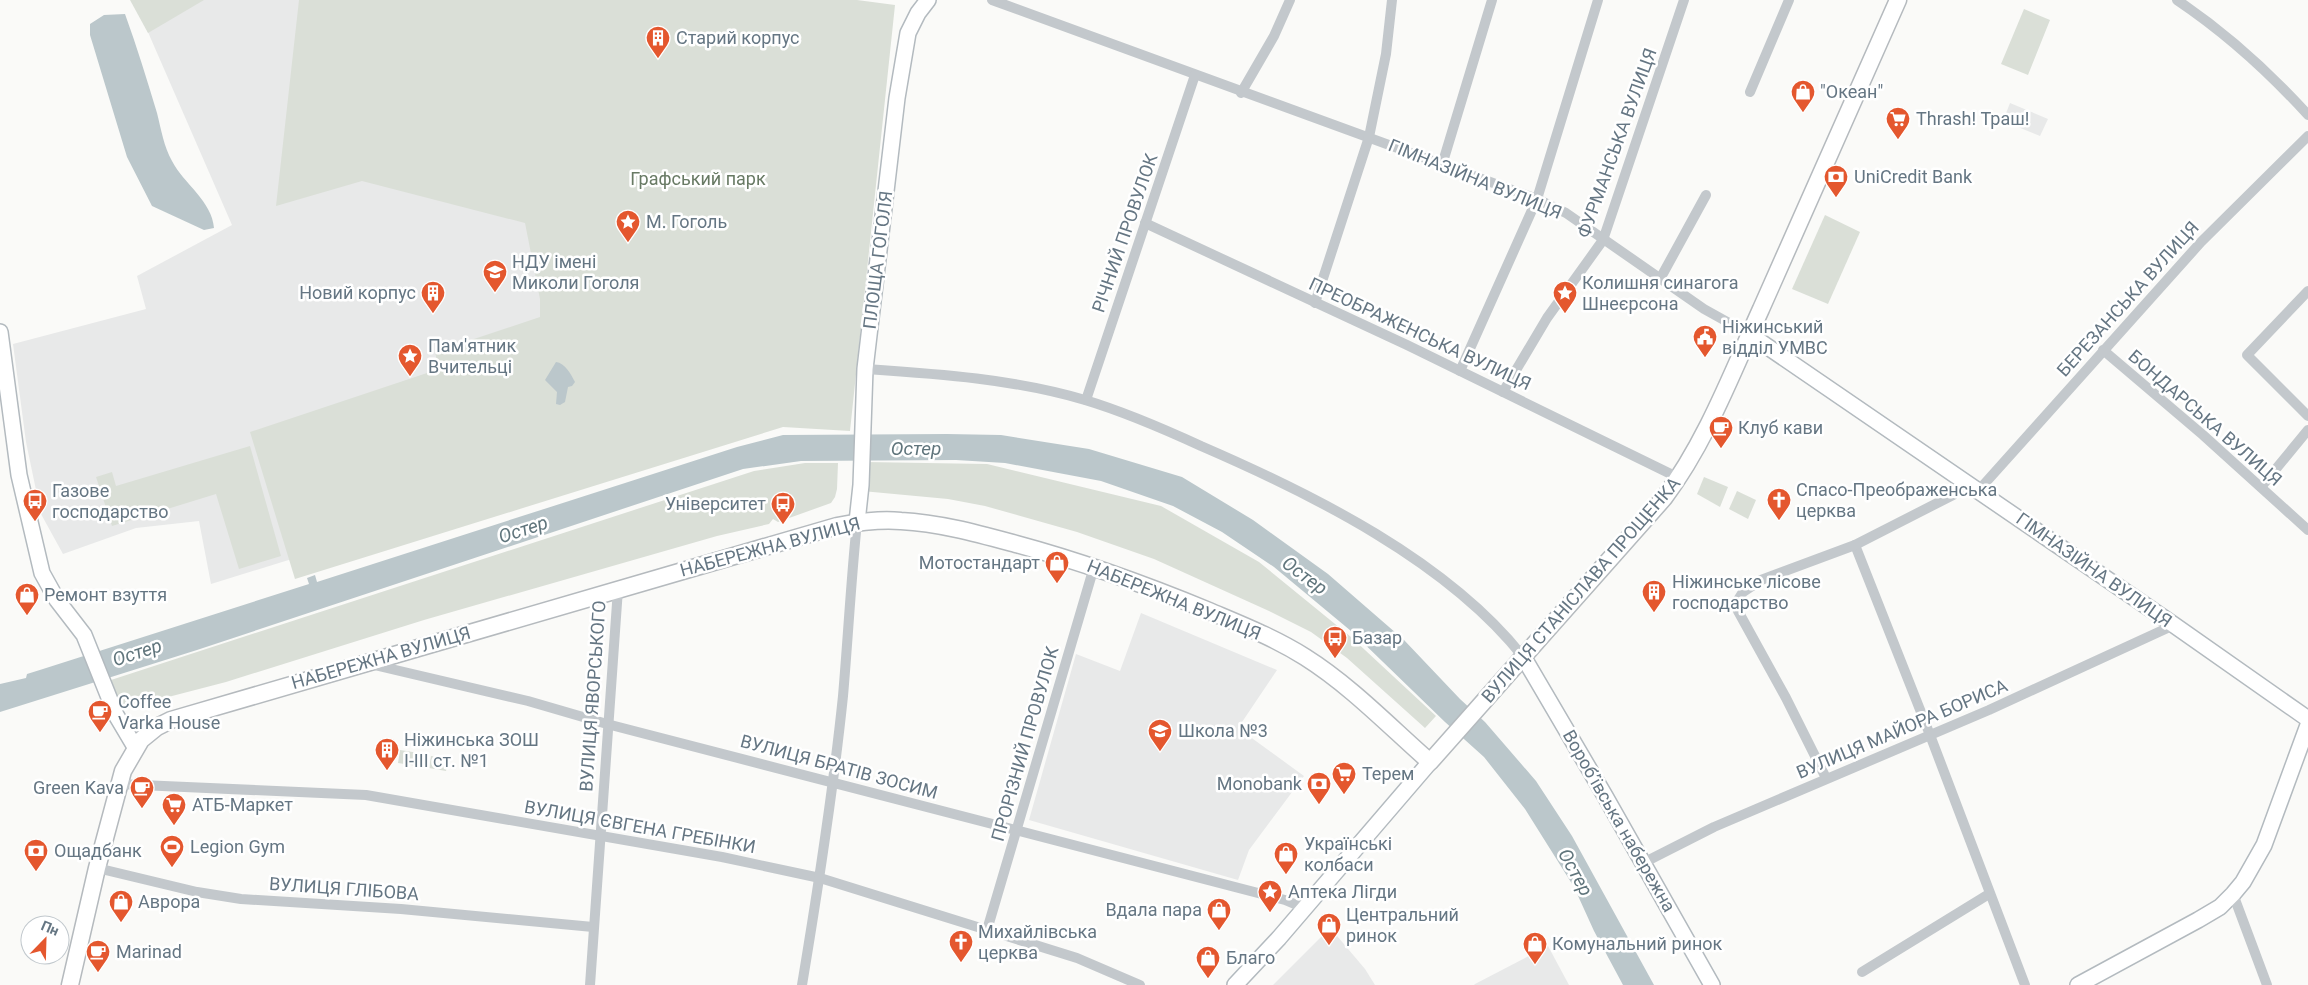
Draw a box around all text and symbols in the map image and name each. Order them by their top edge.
building icon: Старий корпус [645,25,671,59]
place label: Старий корпус [676,27,800,48]
street label: ФУРМАНСЬКА ВУЛИЦЯ [1572,45,1661,240]
shop icon: "Океан" [1790,79,1816,113]
place label: "Океан" [1820,81,1883,102]
supermarket icon: Thrash! Траш! [1885,106,1911,140]
place label: Thrash! Траш! [1916,108,2029,129]
street label: ГІМНАЗІЙНА ВУЛИЦЯ [1385,134,1565,223]
street label: РІЧНИЙ ПРОВУЛОК [1087,150,1162,315]
bank icon: UniCredit Bank [1823,164,1849,198]
place label: UniCredit Bank [1854,166,1973,187]
park label: Графський парк [630,168,766,189]
street label: ПЛОЩА ГОГОЛЯ [859,190,896,330]
place icon: М. Гоголь [615,209,641,243]
place label: М. Гоголь [646,211,727,232]
street label: БЕРЕЗАНСЬКА ВУЛИЦЯ [2052,217,2203,381]
place label: НДУ імені Миколи Гоголя [512,251,639,293]
school or university icon: НДУ імені Миколи Гоголя [482,259,508,293]
place label: Колишня синагога Шнеєрсона [1582,272,1739,314]
street label: ПРЕОБРАЖЕНСЬКА ВУЛИЦЯ [1306,273,1534,394]
building icon: Новий корпус [420,280,446,314]
place icon: Колишня синагога Шнеєрсона [1552,280,1578,314]
place label: Новий корпус [299,282,416,303]
place label: Ніжинський відділ УМВС [1722,316,1828,358]
public building icon: Ніжинський відділ УМВС [1692,324,1718,358]
place label: Пам'ятник Вчительці [428,335,516,377]
place icon: Пам'ятник Вчительці [397,343,423,377]
street label: БОНДАРСЬКА ВУЛИЦЯ [2124,345,2286,490]
cafe icon: Клуб кави [1708,415,1734,449]
place label: Клуб кави [1738,417,1823,438]
water label: Остер [891,437,941,460]
street label: ВУЛИЦЯ СТАНІСЛАВА ПРОЩЕНКА [1477,472,1684,707]
place label: Спасо-Преображенська церква [1796,479,1997,521]
place label: Газове господарство [52,480,169,522]
church icon: Спасо-Преображенська церква [1766,487,1792,521]
bus stop icon: Газове господарство [22,488,48,522]
bus stop icon: Університет [770,491,796,525]
place label: Університет [665,493,766,514]
street label: ГІМНАЗІЙНА ВУЛИЦЯ [2012,508,2176,631]
water label: Остер [496,511,551,548]
street label: НАБЕРЕЖНА ВУЛИЦЯ [678,512,862,581]
shop icon: Мотостандарт [1044,550,1070,584]
water label: Остер [1277,551,1332,600]
place label: Мотостандарт [919,552,1040,573]
street label: НАБЕРЕЖНА ВУЛИЦЯ [1084,555,1264,644]
place label: Ніжинське лісове господарство [1672,571,1821,613]
building icon: Ніжинське лісове господарство [1641,579,1667,613]
shop icon: Ремонт взуття [14,582,40,616]
place label: Ремонт взуття [44,584,167,605]
street label: ВУЛИЦЯ ЯВОРСЬКОГО [575,600,610,792]
street label: НАБЕРЕЖНА ВУЛИЦЯ [289,622,473,693]
bus stop icon: Базар [1322,625,1348,659]
place label: Базар [1352,627,1402,648]
water label: Остер [110,634,165,671]
street label: ПРОРІЗНИЙ ПРОВУЛОК [987,644,1063,844]
street label: ВУЛИЦЯ МАЙОРА БОРИСА [1793,674,2011,783]
place label: Coffee Varka House [118,691,220,733]
cafe icon: Coffee Varka House [87,699,113,733]
school or university icon: Школа №3 [1147,718,1173,752]
place label: Школа №3 [1178,720,1268,741]
street label: Воробʼївська набережна [1559,726,1680,915]
place label: Ніжинська ЗОШ І-ІІІ ст. №1 [404,729,539,771]
street label: ВУЛИЦЯ БРАТІВ ЗОСИМ [738,730,940,803]
building icon: Ніжинська ЗОШ І-ІІІ ст. №1 [374,737,400,771]
supermarket icon: Терем [1331,761,1357,795]
place label: Терем [1362,763,1414,784]
bank icon: Monobank [1306,771,1332,805]
place label: Monobank [1217,773,1303,794]
cafe icon: Green Kava [129,775,155,809]
place label: Green Kava [33,777,124,798]
supermarket icon: АТБ-Маркет [161,792,187,826]
place label: АТБ-Маркет [192,794,293,815]
street label: ВУЛИЦЯ ЄВГЕНА ГРЕБІНКИ [523,796,757,857]
place label: Українські колбаси [1304,833,1392,875]
sports icon: Legion Gym [159,834,185,868]
place label: Legion Gym [190,836,285,857]
bank icon: Ощадбанк [23,838,49,872]
place label: Ощадбанк [54,840,142,861]
shop icon: Українські колбаси [1273,841,1299,875]
water label: Остер [1553,845,1598,900]
street label: ВУЛИЦЯ ГЛІБОВА [268,873,420,904]
place icon: Аптека Лігди [1257,879,1283,913]
place label: Аптека Лігди [1288,881,1397,902]
shop icon: Аврора [108,889,134,923]
place label: Аврора [138,891,200,912]
shop icon: Вдала пара [1206,897,1232,931]
place label: Вдала пара [1105,899,1202,920]
place label: Центральний ринок [1346,904,1459,946]
shop icon: Центральний ринок [1316,912,1342,946]
north arrow [20,915,70,965]
text: Пн [39,917,61,939]
place label: Михайлівська церква [978,921,1097,963]
church icon: Михайлівська церква [948,929,974,963]
shop icon: Комунальний ринок [1522,931,1548,965]
place label: Комунальний ринок [1552,933,1723,954]
cafe icon: Marinad [85,939,111,973]
place label: Marinad [116,941,182,962]
shop icon: Благо [1195,945,1221,979]
place label: Благо [1226,947,1275,968]

